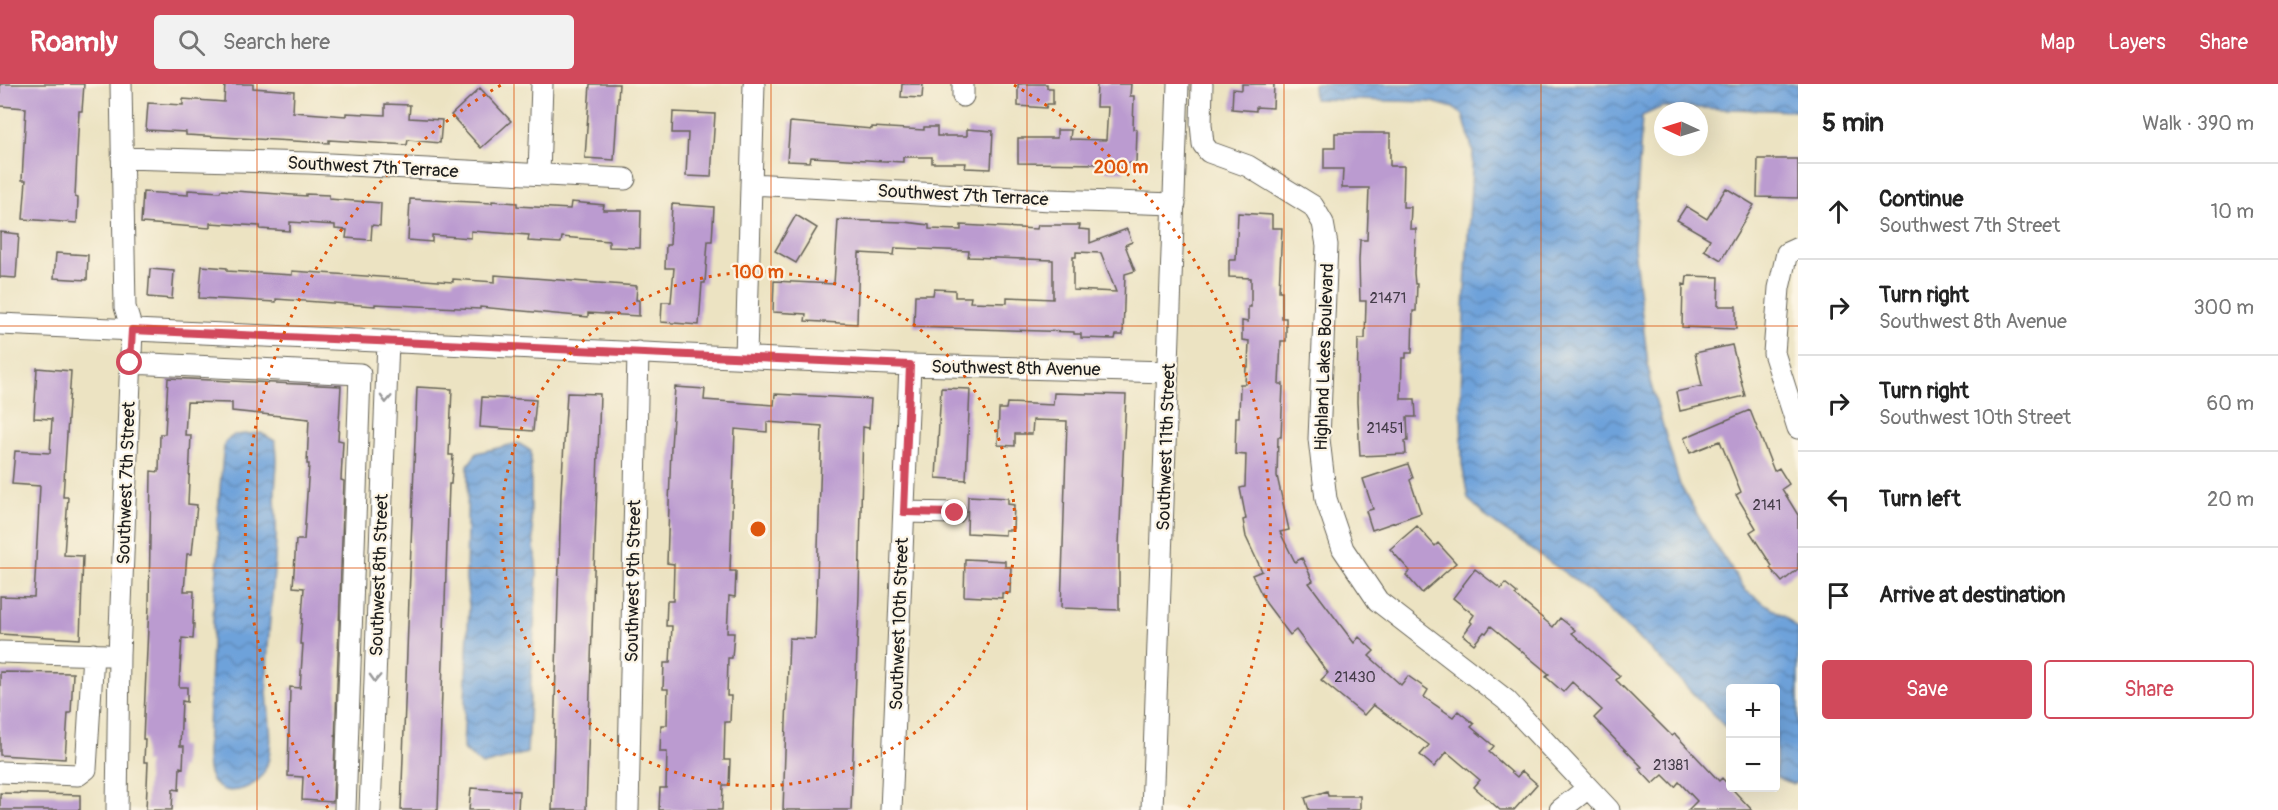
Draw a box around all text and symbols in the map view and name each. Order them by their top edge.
search box [154,15,574,69]
text: Roamly [30,25,118,60]
icon: search [175,26,208,59]
text: Search here [223,28,330,56]
text: Map [2040,29,2075,56]
text: Layers [2108,29,2166,56]
text: Share [2199,29,2248,56]
north arrow [1654,102,1708,156]
text: 5 min [1822,107,1884,139]
text: Walk · 390 m [2142,111,2254,136]
street label: Southwest 7th Terrace [287,152,459,183]
text: 200 m [1094,156,1148,179]
street label: Southwest 7th Terrace [877,180,1049,211]
text: Continue [1879,185,1963,213]
icon: ahead [1822,195,1855,228]
text: 10 m [2210,199,2254,224]
text: Southwest 7th Street [1879,213,2060,238]
text: 100 m [732,261,784,284]
street label: Highland Lakes Boulevard [1310,263,1339,451]
text: Turn right [1879,281,1969,309]
house number: 21471 [1370,289,1406,308]
icon: right [1822,291,1855,324]
text: 300 m [2193,295,2254,320]
text: Southwest 8th Avenue [1879,309,2067,334]
route start [116,349,142,375]
street label: Southwest 8th Avenue [931,356,1101,381]
street label: Southwest 11th Street [1152,362,1181,531]
text: Turn right [1879,377,1969,405]
icon: right [1822,387,1855,420]
text: 60 m [2207,391,2254,416]
one-way arrow [380,395,393,404]
street label: Southwest 7th Street [112,400,141,565]
text: Southwest 10th Street [1879,405,2071,430]
house number: 21451 [1367,419,1403,438]
icon: left [1822,483,1855,516]
text: Turn left [1879,485,1961,513]
text: 20 m [2207,487,2254,512]
street label: Southwest 8th Street [365,493,394,657]
house number: 2141 [1753,496,1781,515]
street label: Southwest 9th Street [621,499,646,663]
route end [941,499,967,525]
centre of rings [748,519,768,539]
street label: Southwest 10th Street [885,536,914,711]
icon: arrive [1822,579,1855,612]
text: Arrive at destination [1879,581,2065,609]
button: Save [1822,660,2032,719]
button: Share [2044,660,2254,719]
house number: 21430 [1334,668,1376,687]
one-way arrow [369,674,382,683]
map controls [1726,684,1780,792]
button: + [1726,684,1780,738]
button: − [1726,738,1780,792]
house number: 21381 [1653,756,1689,775]

